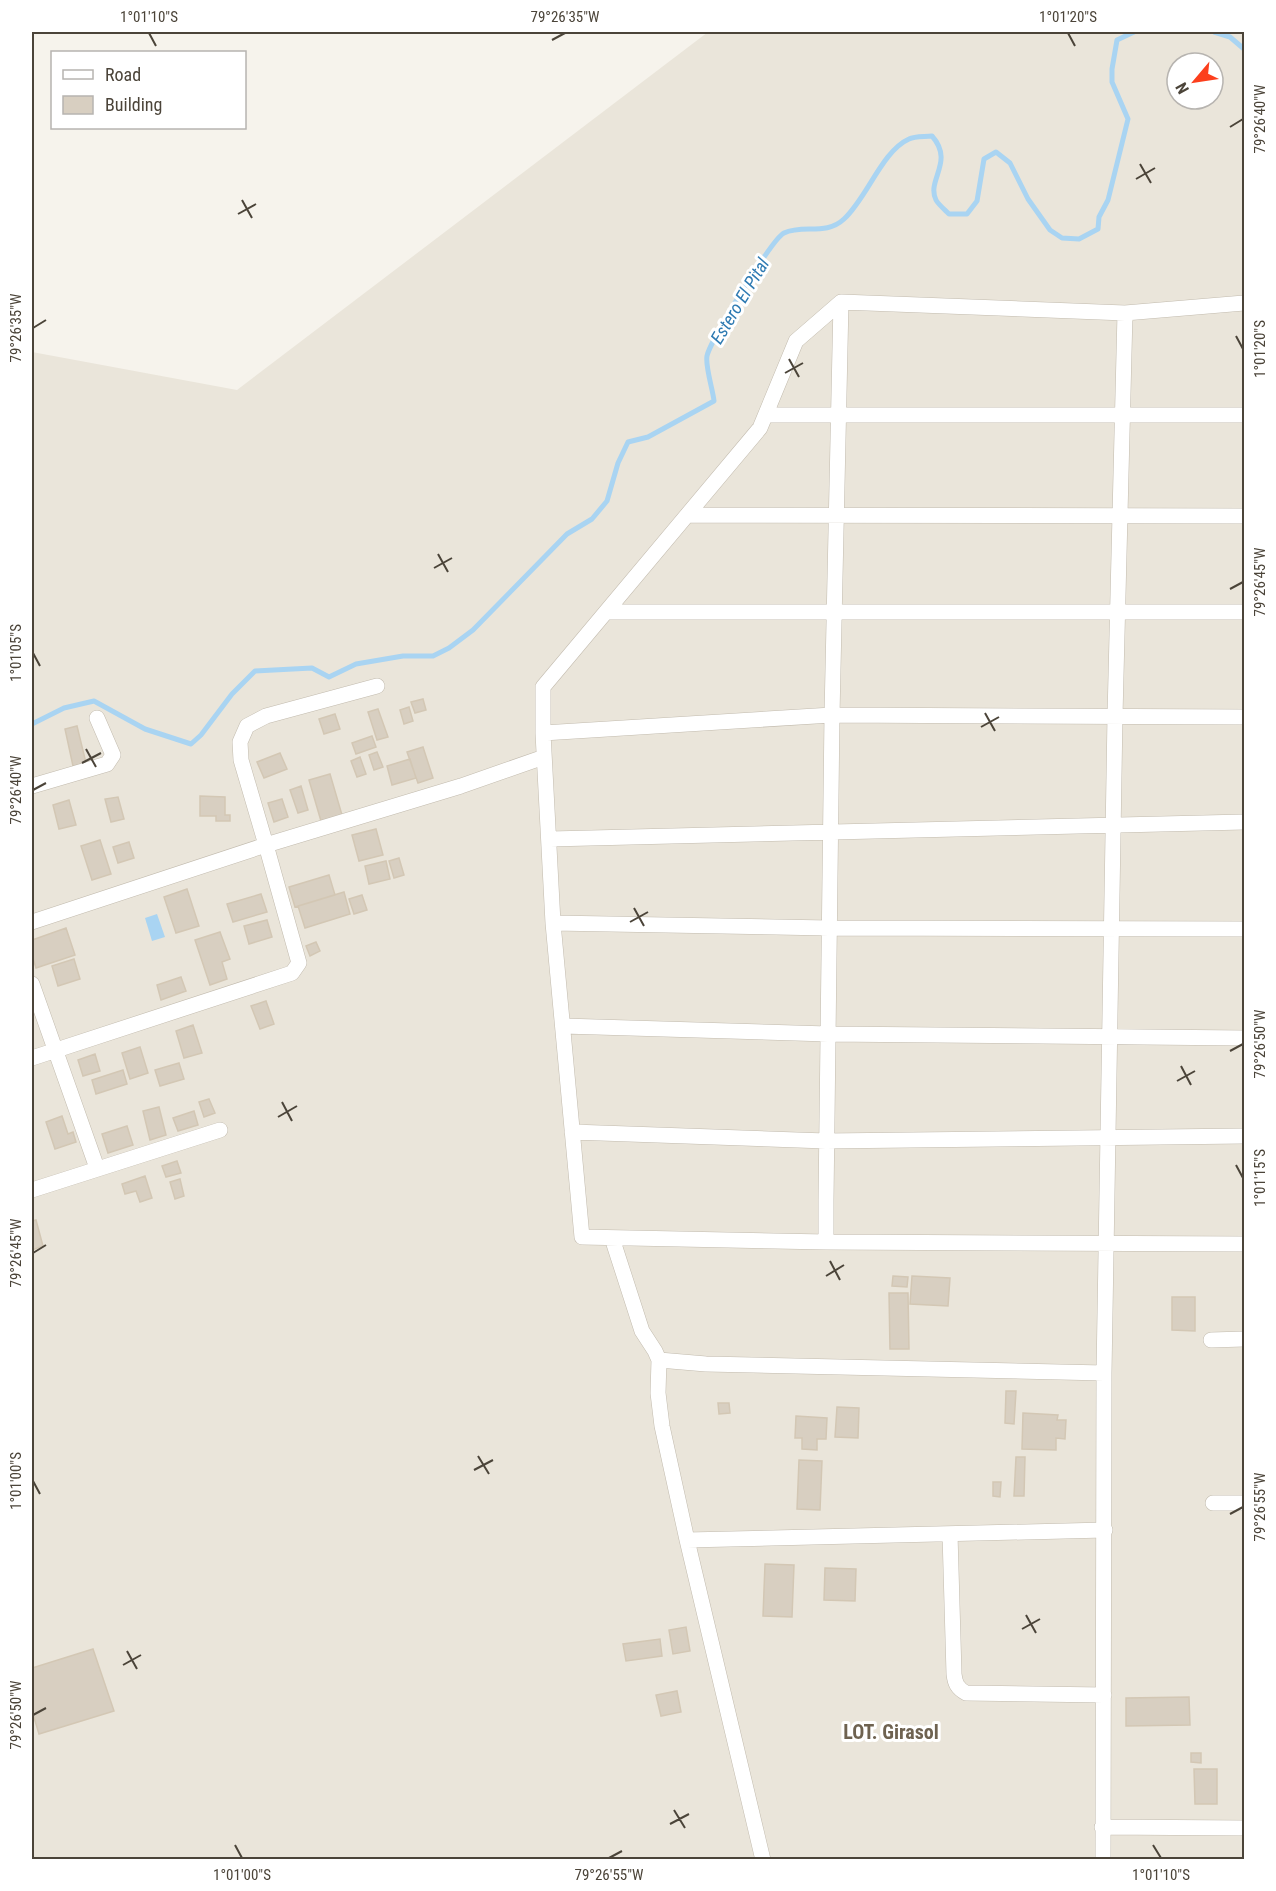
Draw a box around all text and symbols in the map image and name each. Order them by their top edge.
text: 1°01'10"S [120,8,178,26]
text: 79°26'35"W [531,8,600,26]
text: 1°01'20"S [1039,8,1097,26]
legend [51,51,246,129]
north arrow [1165,51,1225,111]
text: Road [105,64,141,85]
text: N [1172,79,1193,97]
text: 79°26'40"W [1251,84,1269,153]
text: Building [105,94,162,115]
water label: Estero El Pital [706,253,774,347]
text: 79°26'35"W [7,293,25,362]
text: 1°01'20"S [1251,320,1269,378]
text: 79°26'45"W [1251,547,1269,616]
text: 1°01'05"S [7,624,25,682]
text: 79°26'40"W [7,755,25,824]
text: 79°26'50"W [1251,1009,1269,1078]
text: 1°01'15"S [1251,1149,1269,1207]
text: 79°26'45"W [7,1218,25,1287]
text: 1°01'00"S [7,1452,25,1510]
text: 79°26'55"W [1251,1472,1269,1541]
text: 79°26'50"W [7,1680,25,1749]
district label: LOT. Girasol [843,1720,939,1744]
text: 1°01'00"S [213,1866,271,1884]
text: 79°26'55"W [575,1866,644,1884]
text: 1°01'10"S [1132,1866,1190,1884]

